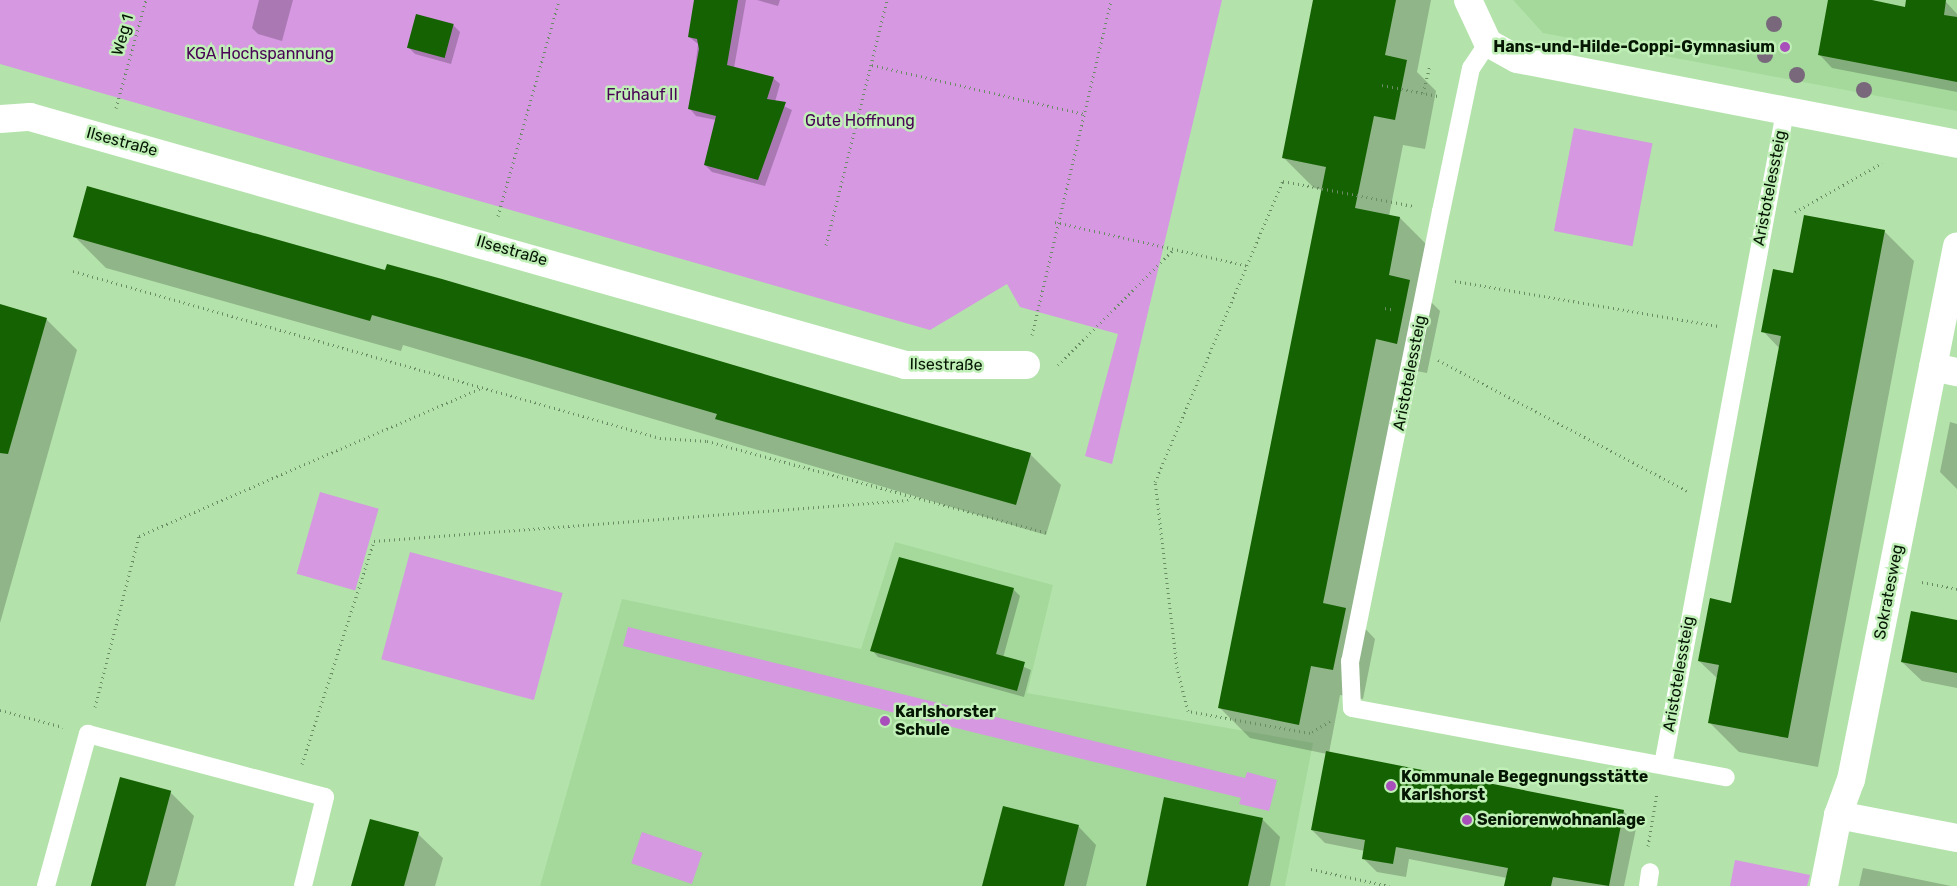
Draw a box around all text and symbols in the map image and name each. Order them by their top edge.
street label: Weg 1 [108,12,138,58]
place label: Hans-und-Hilde-Coppi-Gymnasium [1493,37,1775,57]
marker: Hans-und-Hilde-Coppi-Gymnasium [1779,41,1791,53]
park label: KGA Hochspannung [186,44,334,64]
park label: Frühauf II [606,85,678,105]
park label: Gute Hoffnung [805,111,915,131]
street label: Ilsestraße [84,123,160,161]
street label: Aristotelessteig [1749,129,1791,247]
street label: Ilsestraße [474,232,550,270]
street label: Aristotelessteig [1389,314,1431,432]
street label: Ilsestraße [909,355,983,375]
street label: Sokratesweg [1870,543,1908,641]
street label: Aristotelessteig [1659,615,1699,733]
place label: Karlshorster Schule [895,702,996,740]
marker: Karlshorster Schule [879,715,891,727]
place label: Kommunale Begegnungsstätte Karlshorst [1401,767,1648,805]
marker: Kommunale Begegnungsstätte Karlshorst [1385,780,1397,792]
place label: Seniorenwohnanlage [1477,810,1646,830]
marker: Seniorenwohnanlage [1461,814,1473,826]

